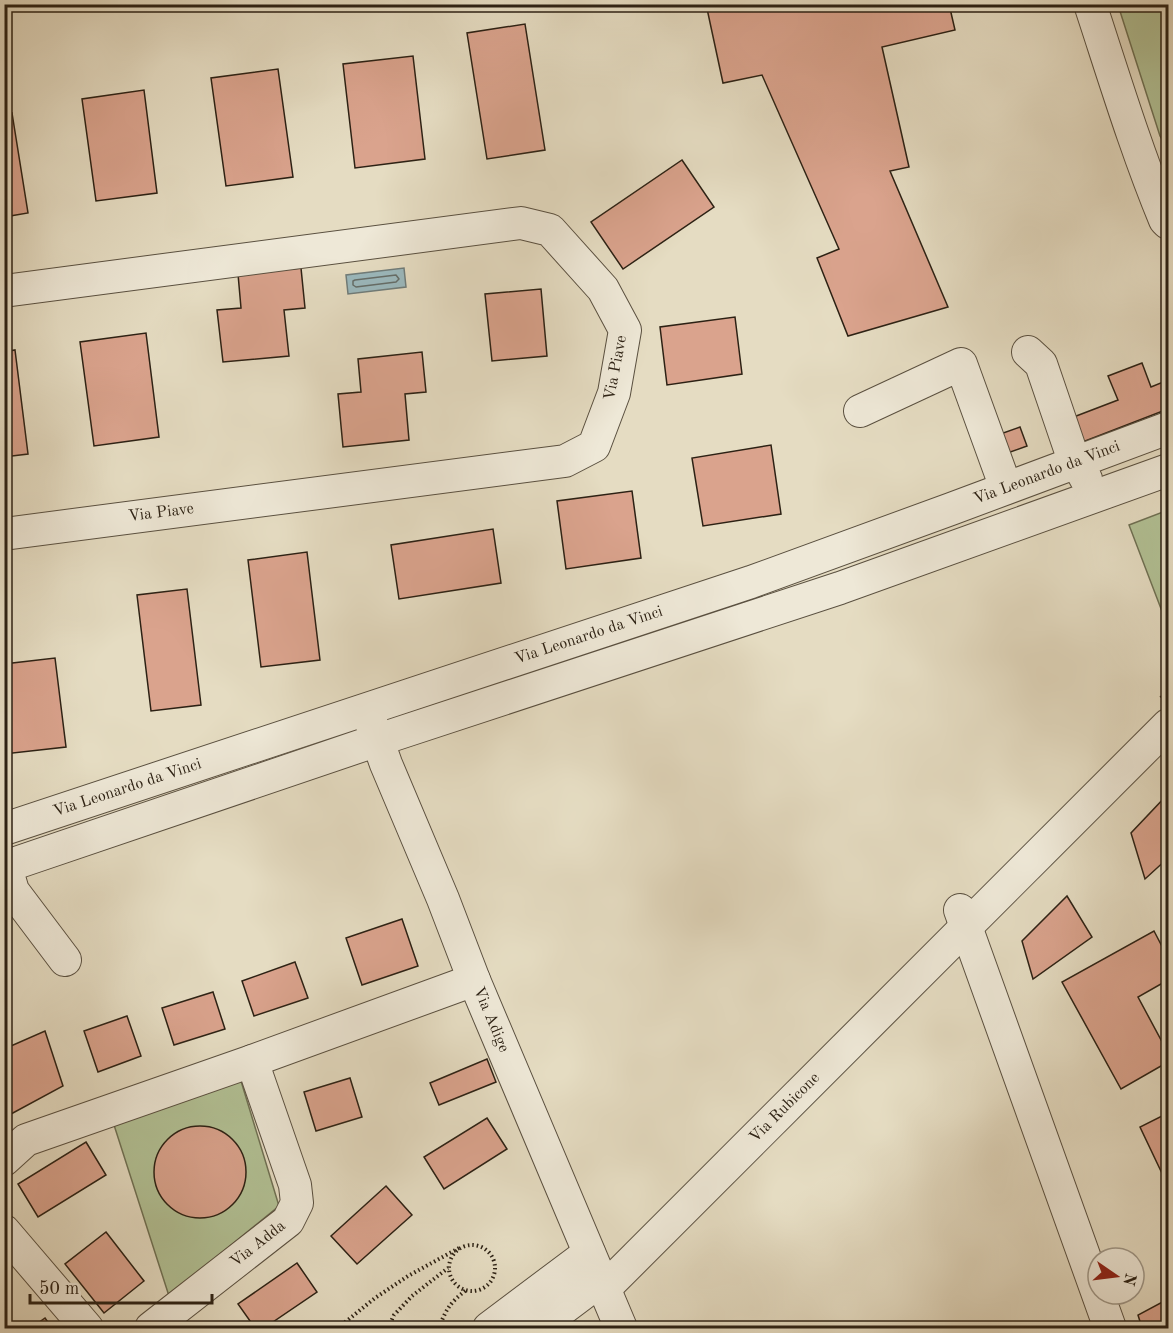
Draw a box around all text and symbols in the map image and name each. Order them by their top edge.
street label: Via Piave [602,334,630,402]
street label: Via Leonardo da Vinci [971,439,1122,508]
street label: Via Piave [127,501,195,525]
street label: Via Leonardo da Vinci [513,604,665,668]
street label: Via Leonardo da Vinci [51,756,204,820]
street label: Via Adige [470,985,512,1055]
street label: Via Rubicone [747,1070,823,1146]
street label: Via Adda [228,1218,289,1271]
north arrow [1086,1246,1146,1306]
scale bar [30,1267,212,1305]
text: N [1119,1271,1138,1288]
text: 50 m [39,1280,79,1298]

